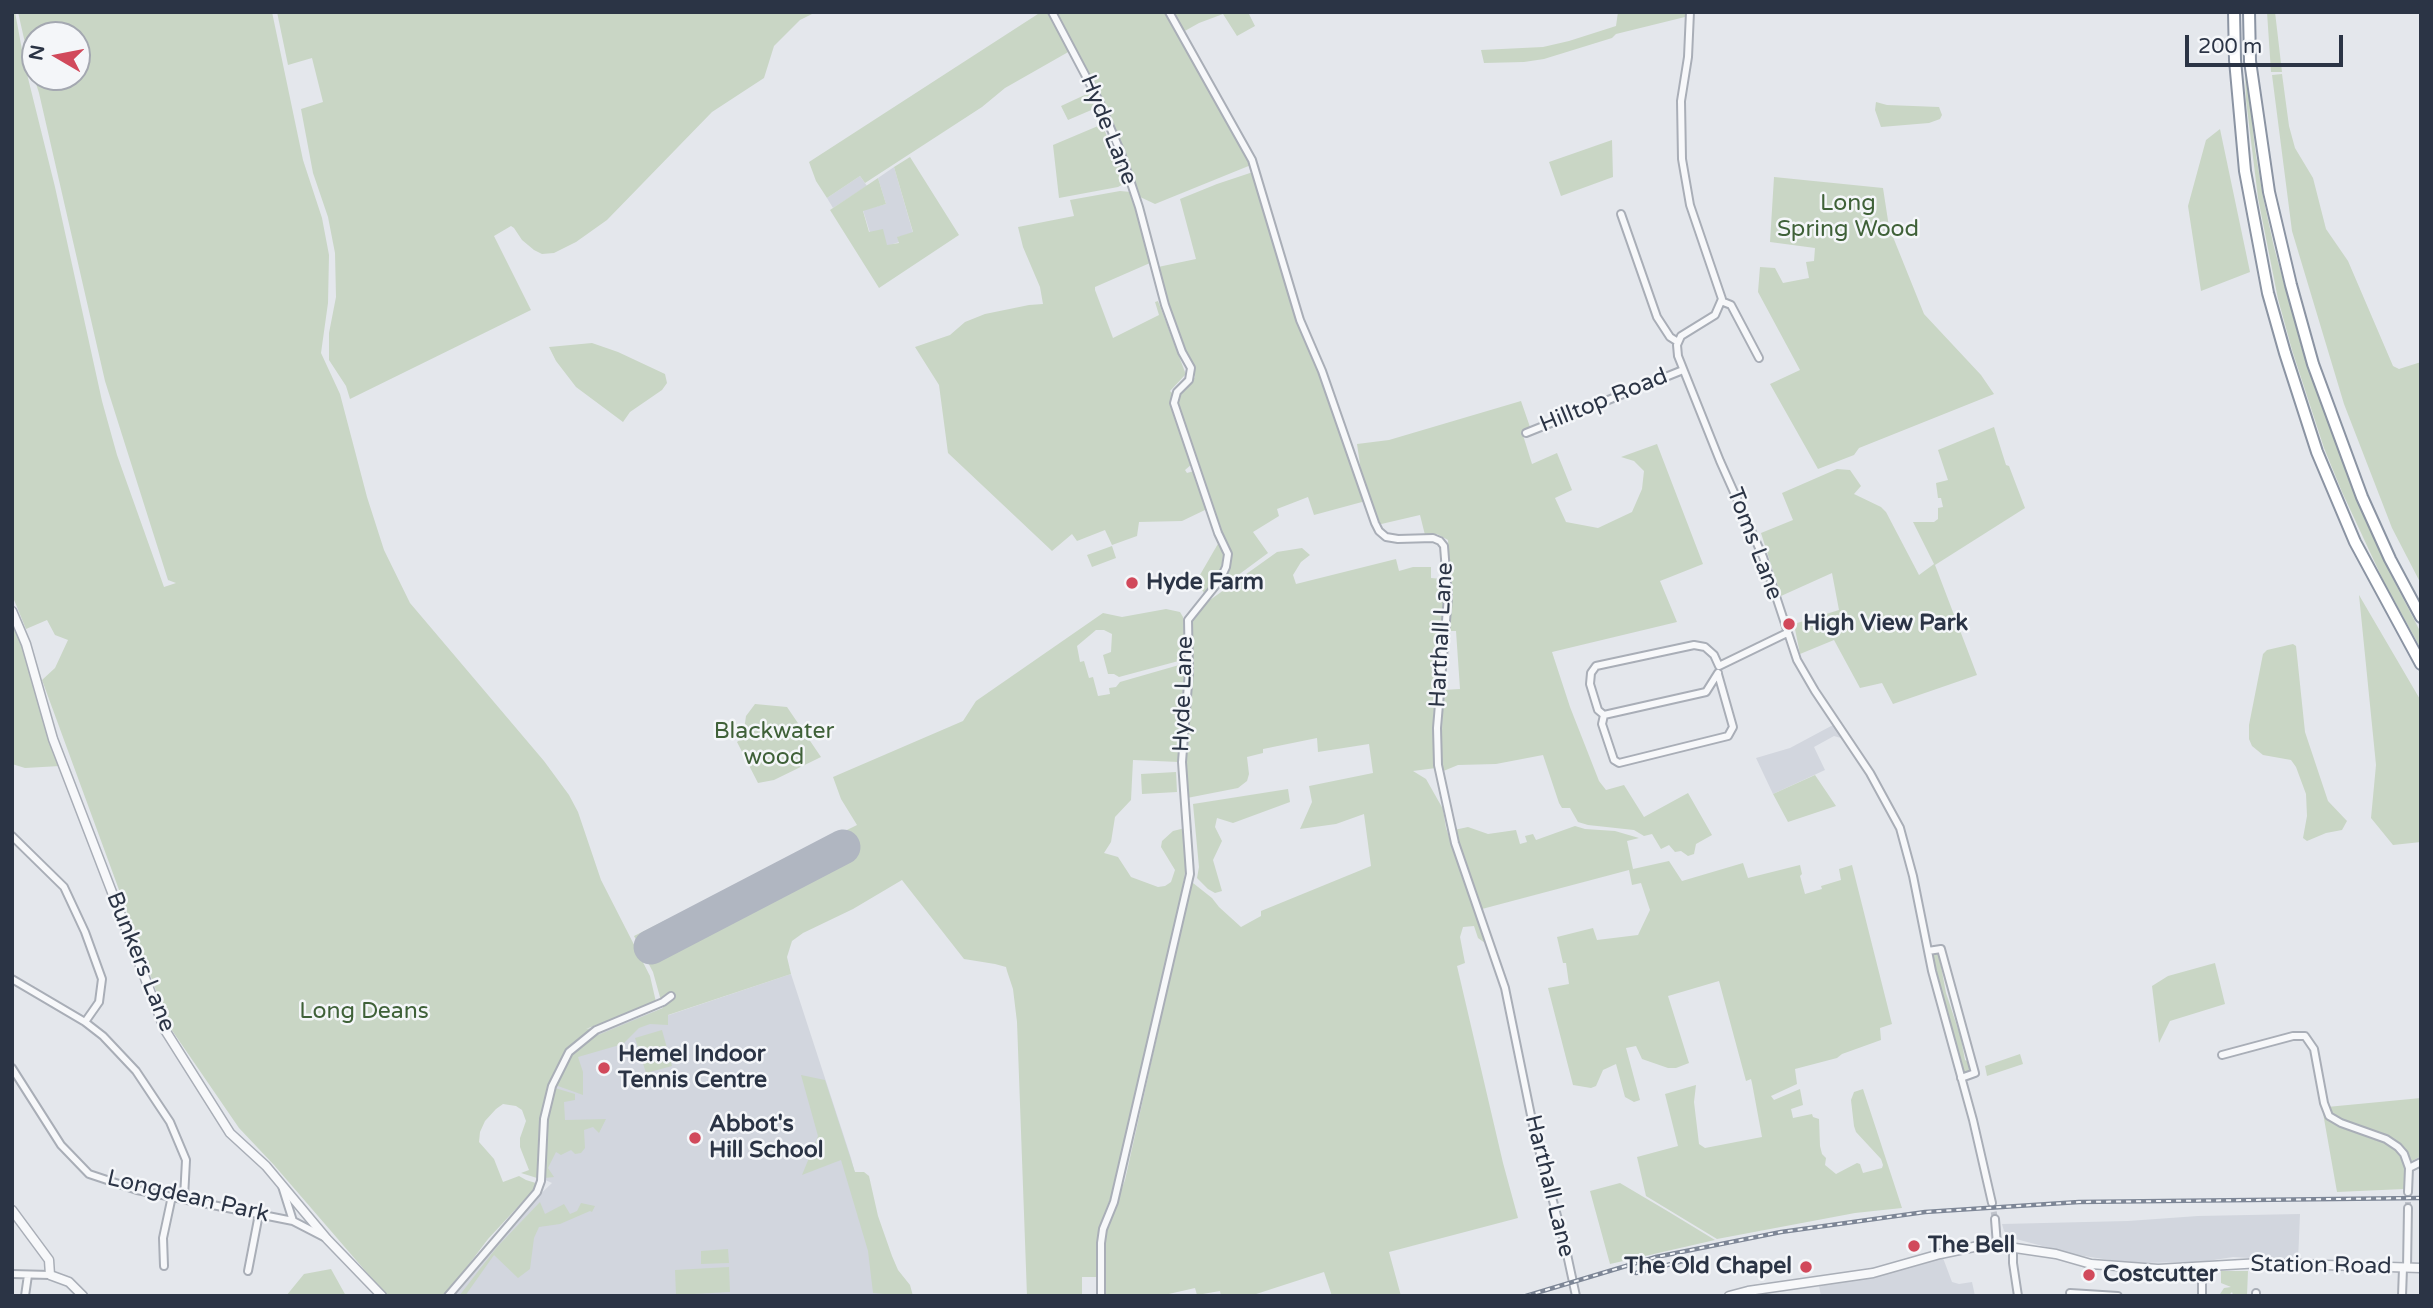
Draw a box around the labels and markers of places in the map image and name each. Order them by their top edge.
place label: Hyde Farm [1146,569,1264,597]
marker: Hyde Farm [1124,575,1140,591]
place label: High View Park [1803,610,1968,638]
marker: High View Park [1781,616,1797,632]
place label: Hemel Indoor Tennis Centre [618,1041,767,1095]
marker: Hemel Indoor Tennis Centre [596,1060,612,1076]
place label: Abbot's Hill School [709,1111,823,1165]
marker: Abbot's Hill School [687,1130,703,1146]
place label: The Bell [1928,1232,2015,1260]
marker: The Bell [1906,1238,1922,1254]
place label: The Old Chapel [1624,1253,1792,1281]
marker: The Old Chapel [1798,1259,1814,1275]
place label: Costcutter [2103,1261,2218,1289]
marker: Costcutter [2081,1267,2097,1283]

